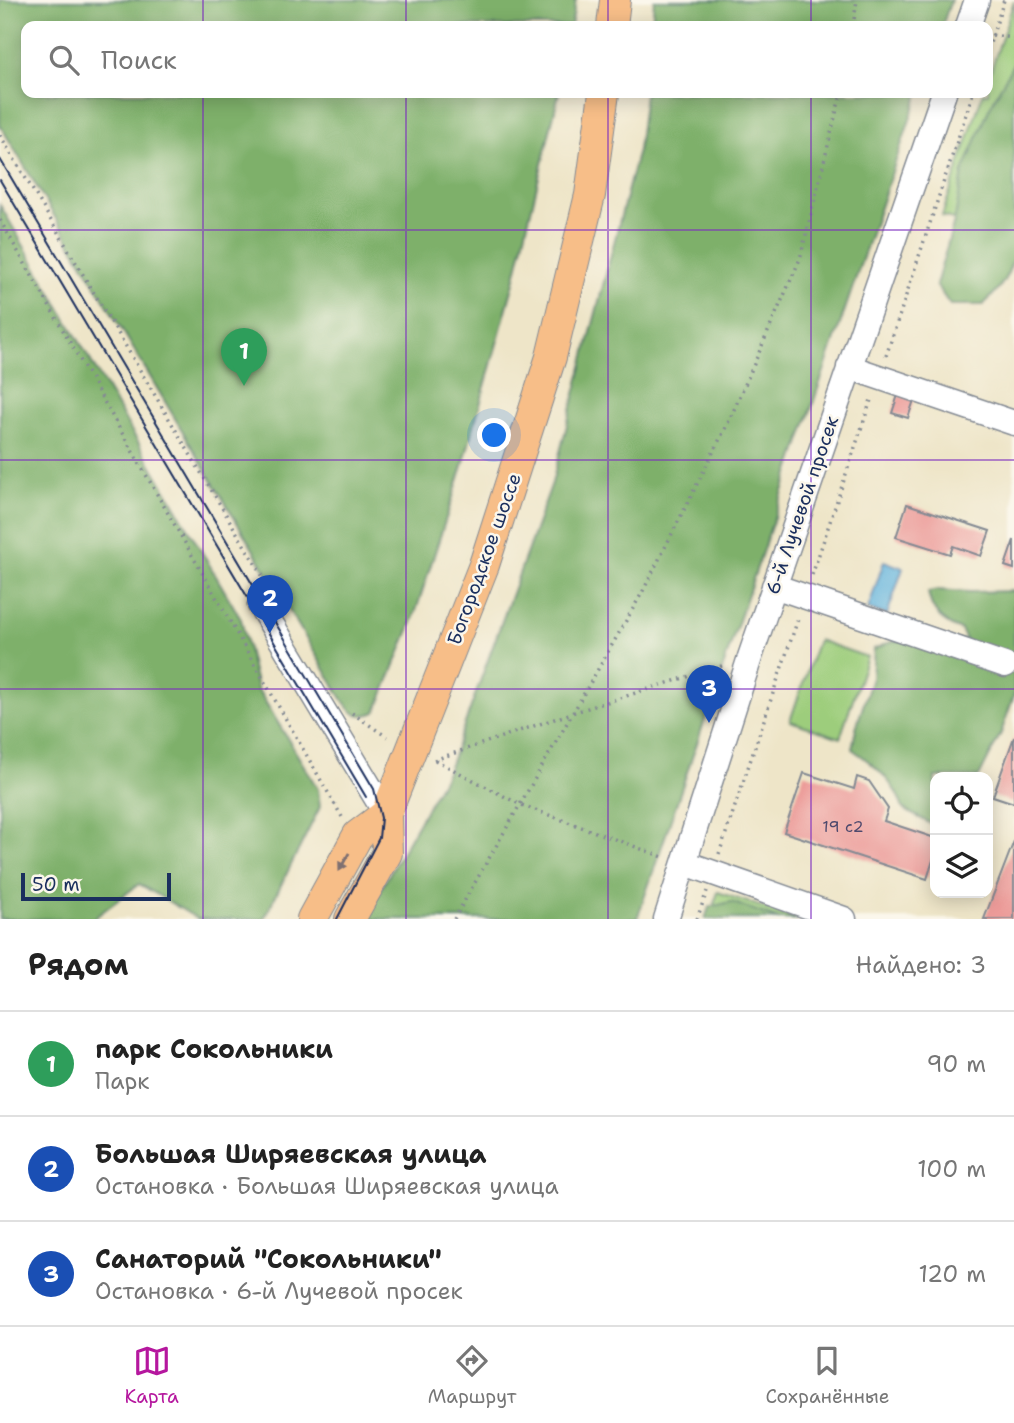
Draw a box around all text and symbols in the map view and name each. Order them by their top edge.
search box [21,21,993,98]
icon: search [45,41,83,79]
text: Поиск [101,42,177,77]
pin: 1 [221,328,267,386]
street label: 6-й Лучевой просек [760,412,844,598]
your location [477,418,511,452]
street label: Богородское шоссе [441,470,527,648]
pin: 2 [247,575,293,633]
pin: 3 [686,665,732,723]
map controls [930,772,993,898]
button: locate [930,772,993,835]
house number: 19 с2 [822,816,864,837]
button: layers [930,835,993,898]
one-way arrow [338,852,350,872]
scale bar [21,870,172,902]
text: 50 m [32,872,80,897]
text: Рядом [28,944,128,985]
text: Найдено: 3 [856,950,986,980]
text: парк Сокольники [95,1031,333,1066]
text: 1 [46,1049,56,1079]
text: 90 m [926,1049,986,1079]
text: Парк [95,1066,150,1096]
text: Большая Ширяевская улица [95,1136,487,1171]
text: 2 [43,1154,59,1184]
text: 100 m [917,1154,986,1184]
text: Остановка · Большая Ширяевская улица [95,1171,559,1201]
text: Санаторий "Сокольники" [95,1241,442,1276]
text: 3 [43,1259,59,1289]
text: 120 m [918,1259,986,1289]
text: Остановка · 6-й Лучевой просек [95,1276,463,1306]
tab: Карта [124,1342,179,1409]
tab: Маршрут [428,1342,516,1409]
tab: Сохранённые [765,1342,890,1409]

